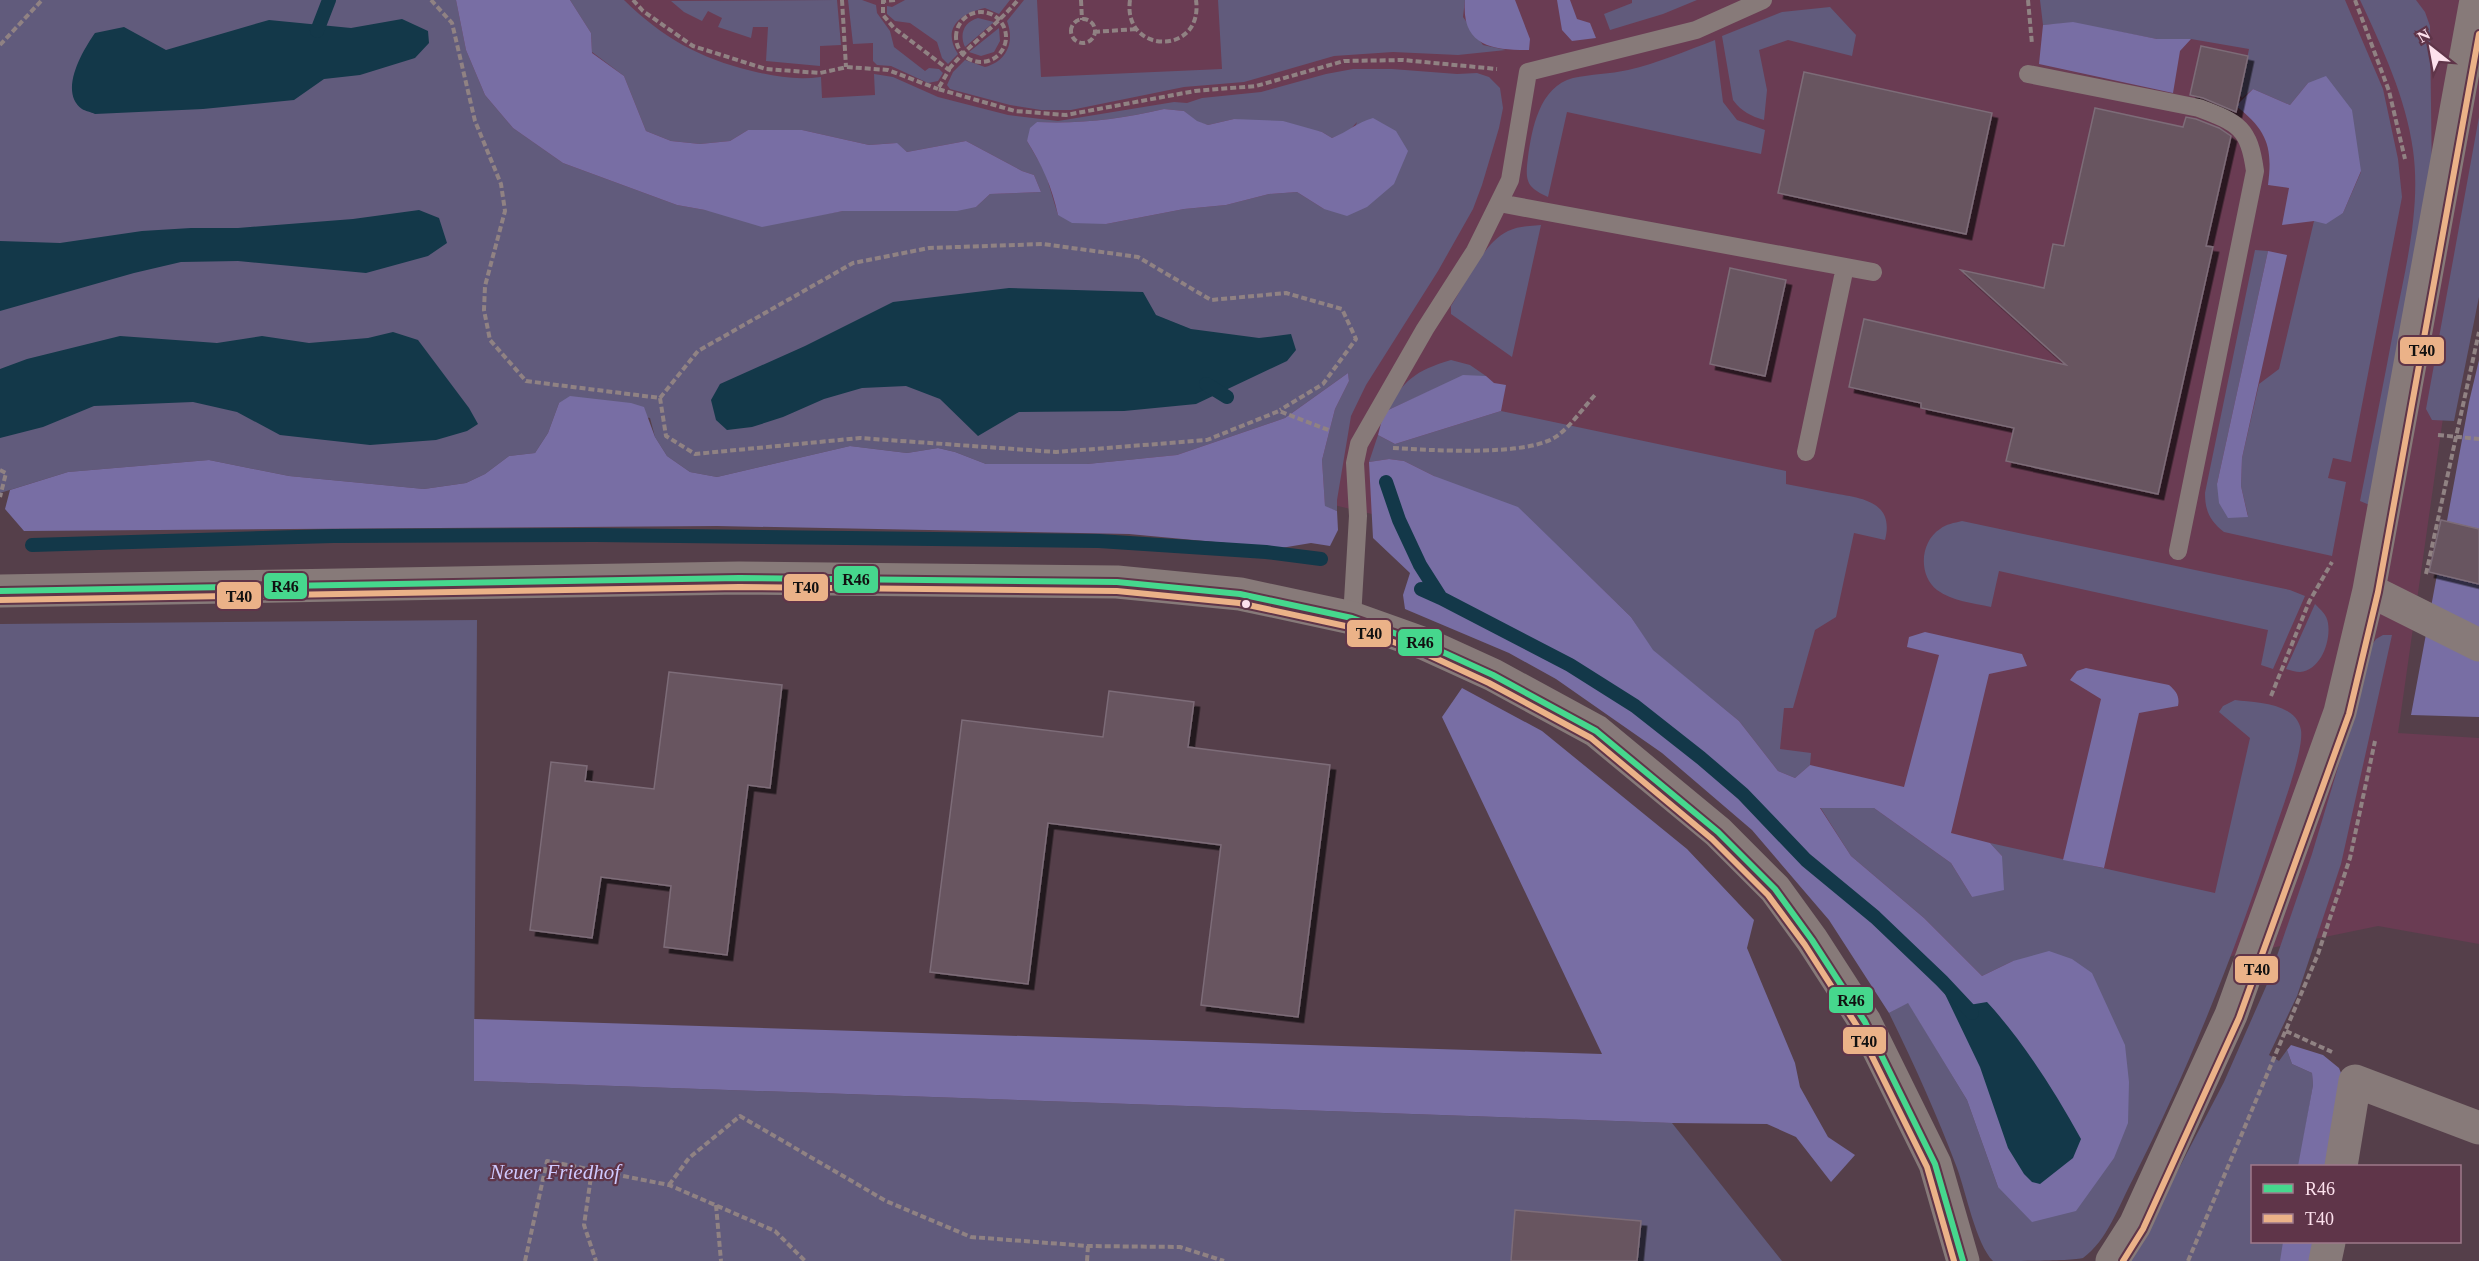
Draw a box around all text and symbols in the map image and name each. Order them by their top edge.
north arrow [2401,18,2461,78]
text: N [2414,25,2433,46]
line badge: T40 [2399,336,2445,365]
text: T40 [2409,342,2435,359]
line badge: R46 [833,565,879,594]
text: R46 [842,571,870,588]
line badge: R46 [263,572,308,600]
line badge: T40 [783,573,829,602]
text: R46 [271,578,299,595]
text: T40 [793,579,819,596]
line badge: T40 [216,581,262,610]
text: T40 [226,588,252,605]
unlabelled marker [1240,598,1252,610]
line badge: T40 [1346,619,1392,648]
text: T40 [1356,625,1382,642]
line badge: R46 [1397,628,1443,657]
text: R46 [1406,634,1434,651]
line badge: T40 [2234,955,2279,984]
text: T40 [2244,961,2270,978]
line badge: R46 [1828,986,1874,1014]
text: R46 [1837,992,1865,1009]
line badge: T40 [1842,1026,1887,1055]
text: T40 [1851,1033,1877,1050]
park label: Neuer Friedhof [489,1160,623,1184]
legend [2251,1165,2461,1243]
text: R46 [2305,1179,2335,1199]
text: T40 [2305,1209,2334,1229]

